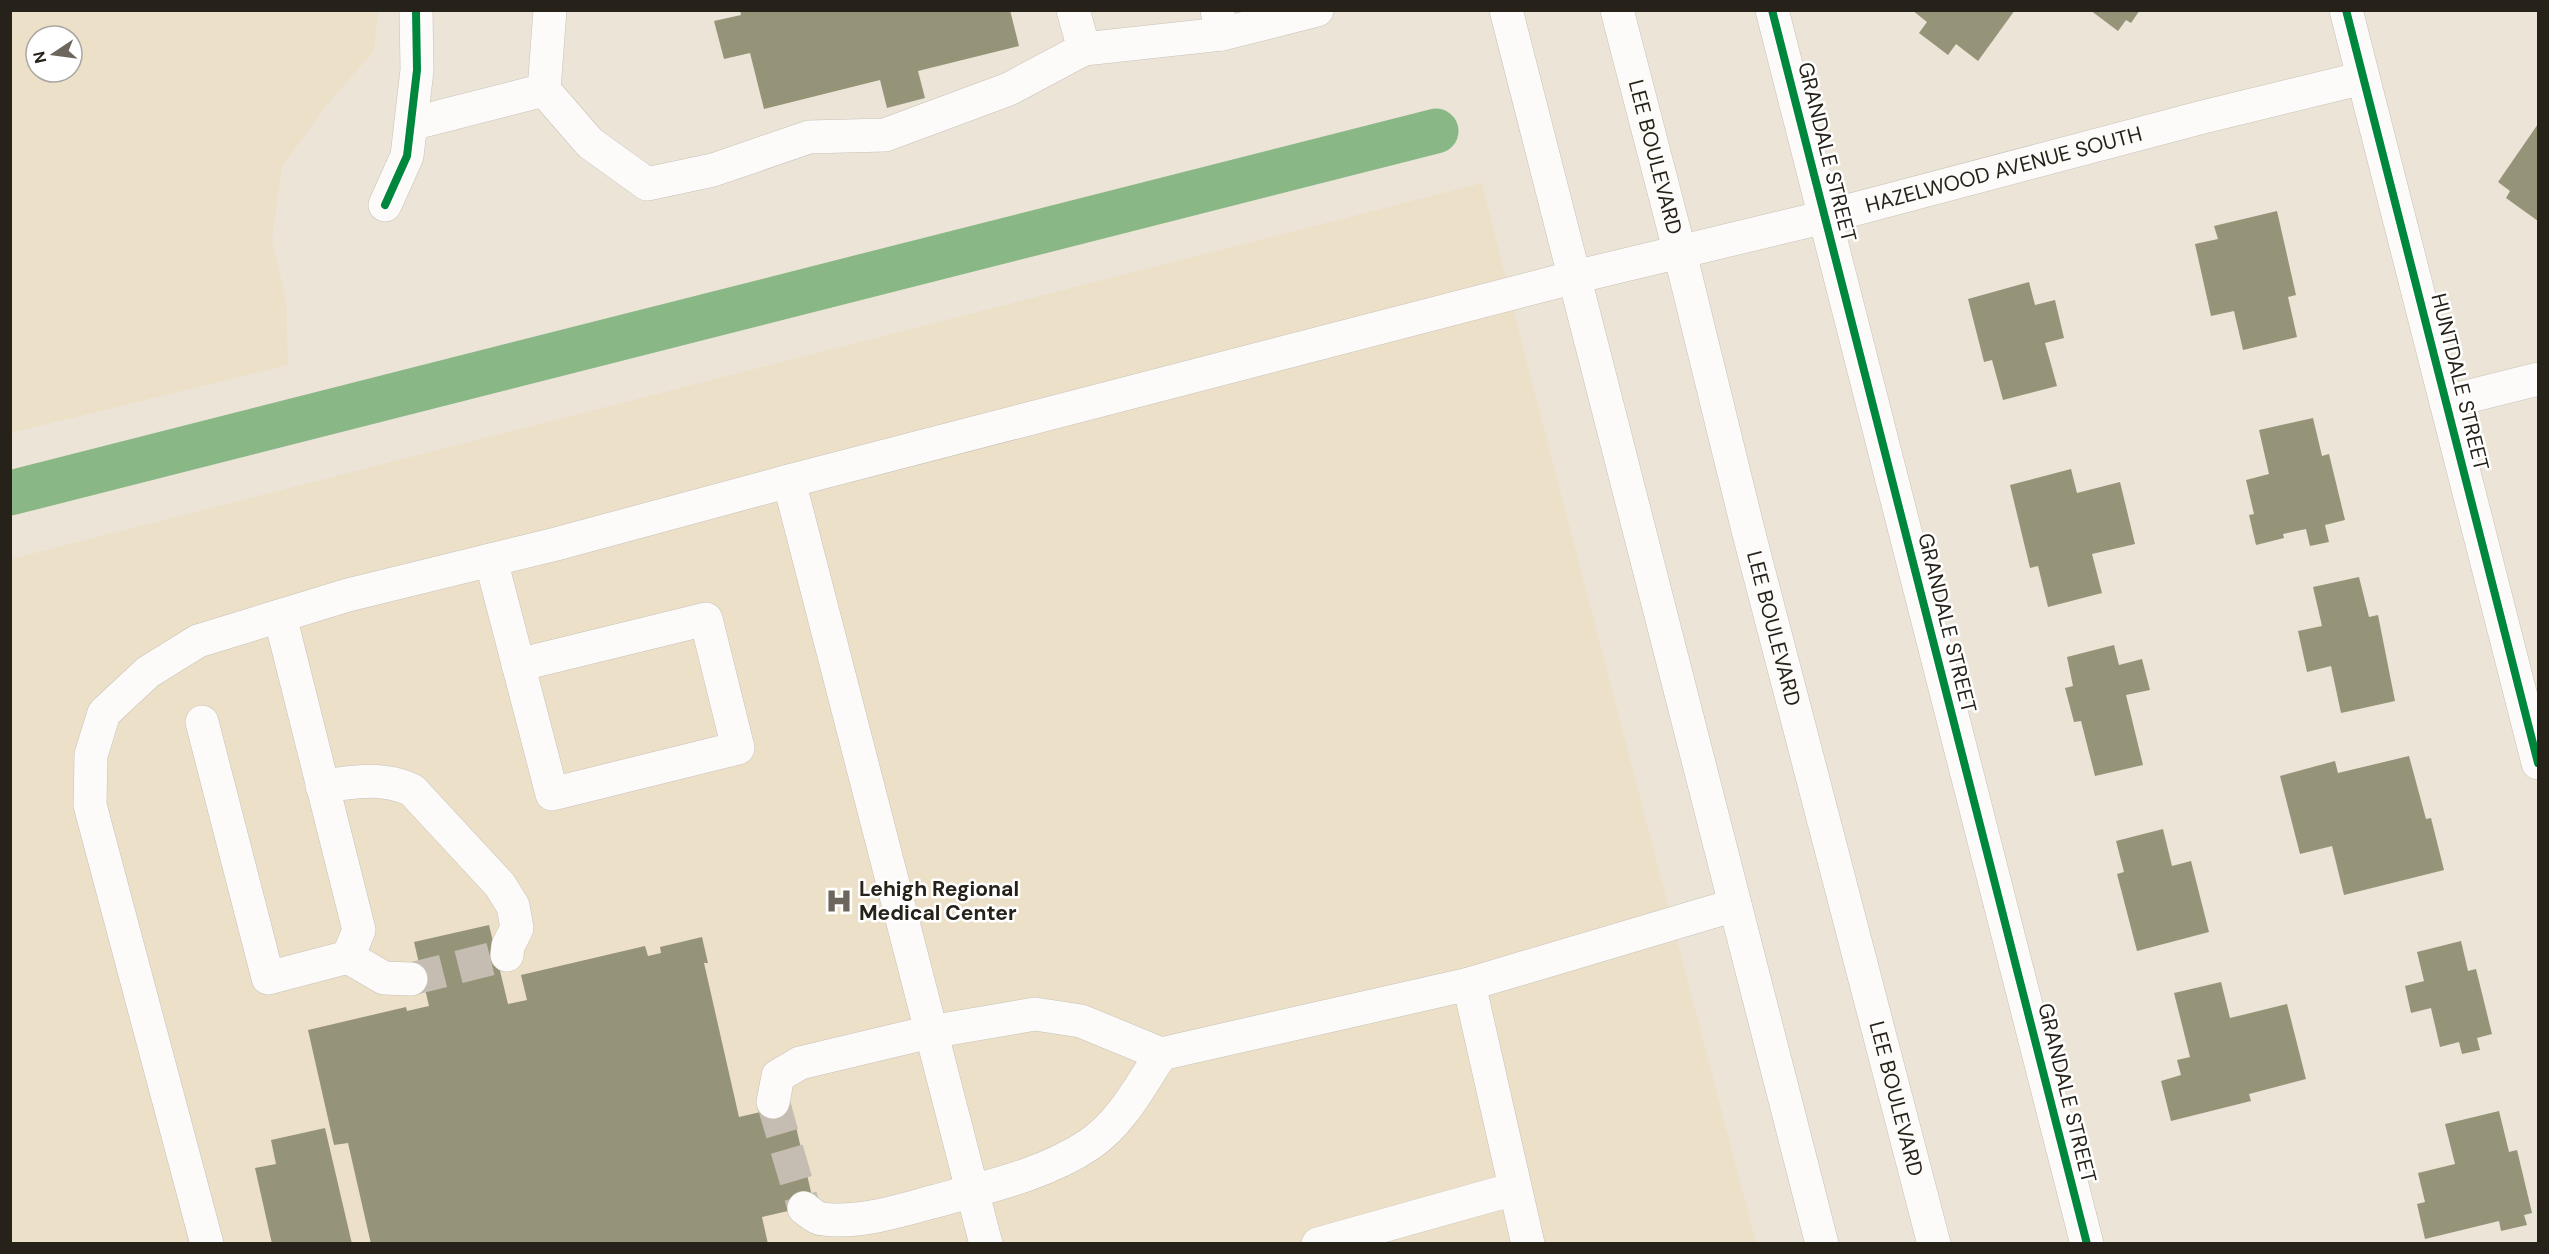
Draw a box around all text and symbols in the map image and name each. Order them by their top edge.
north arrow [24,24,84,84]
text: N [28,49,51,65]
street label: GRANDALE STREET [1791,59,1863,245]
street label: LEE BOULEVARD [1622,77,1689,238]
street label: HAZELWOOD AVENUE SOUTH [1862,120,2145,220]
street label: HUNTDALE STREET [2424,290,2496,474]
street label: GRANDALE STREET [1911,530,1983,716]
street label: LEE BOULEVARD [1740,548,1807,709]
place label: Lehigh Regional Medical Center [859,875,1019,927]
hospital icon: Lehigh Regional Medical Center [824,886,854,916]
street label: GRANDALE STREET [2031,1000,2103,1186]
street label: LEE BOULEVARD [1863,1018,1930,1179]

